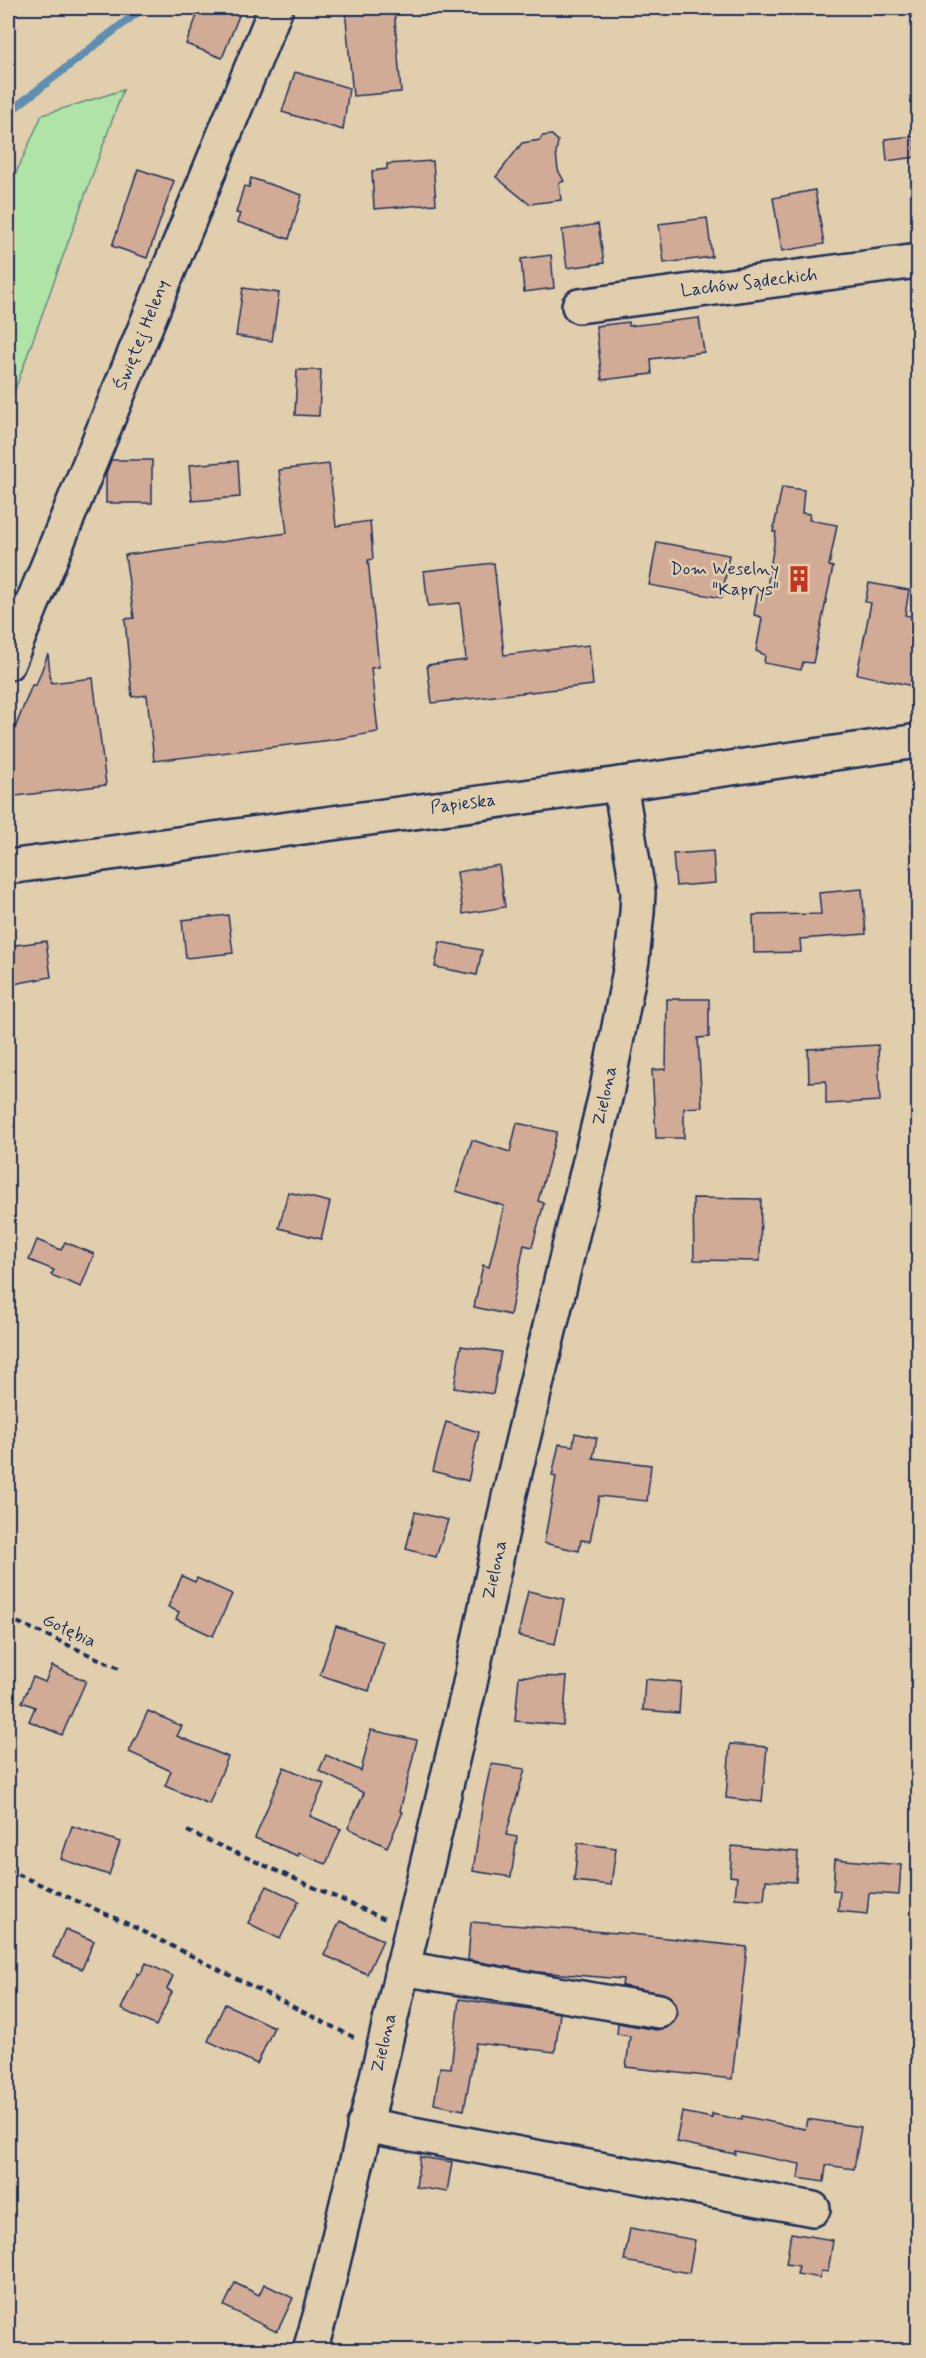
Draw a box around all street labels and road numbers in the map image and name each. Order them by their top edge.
street label: Lachów Sądeckich [679,263,819,303]
street label: Świętej Heleny [109,276,175,394]
street label: Papieska [429,788,497,820]
street label: Zielona [587,1064,623,1128]
street label: Zielona [477,1538,513,1602]
street label: Gołębia [38,1608,100,1654]
street label: Zielona [366,2011,402,2075]

